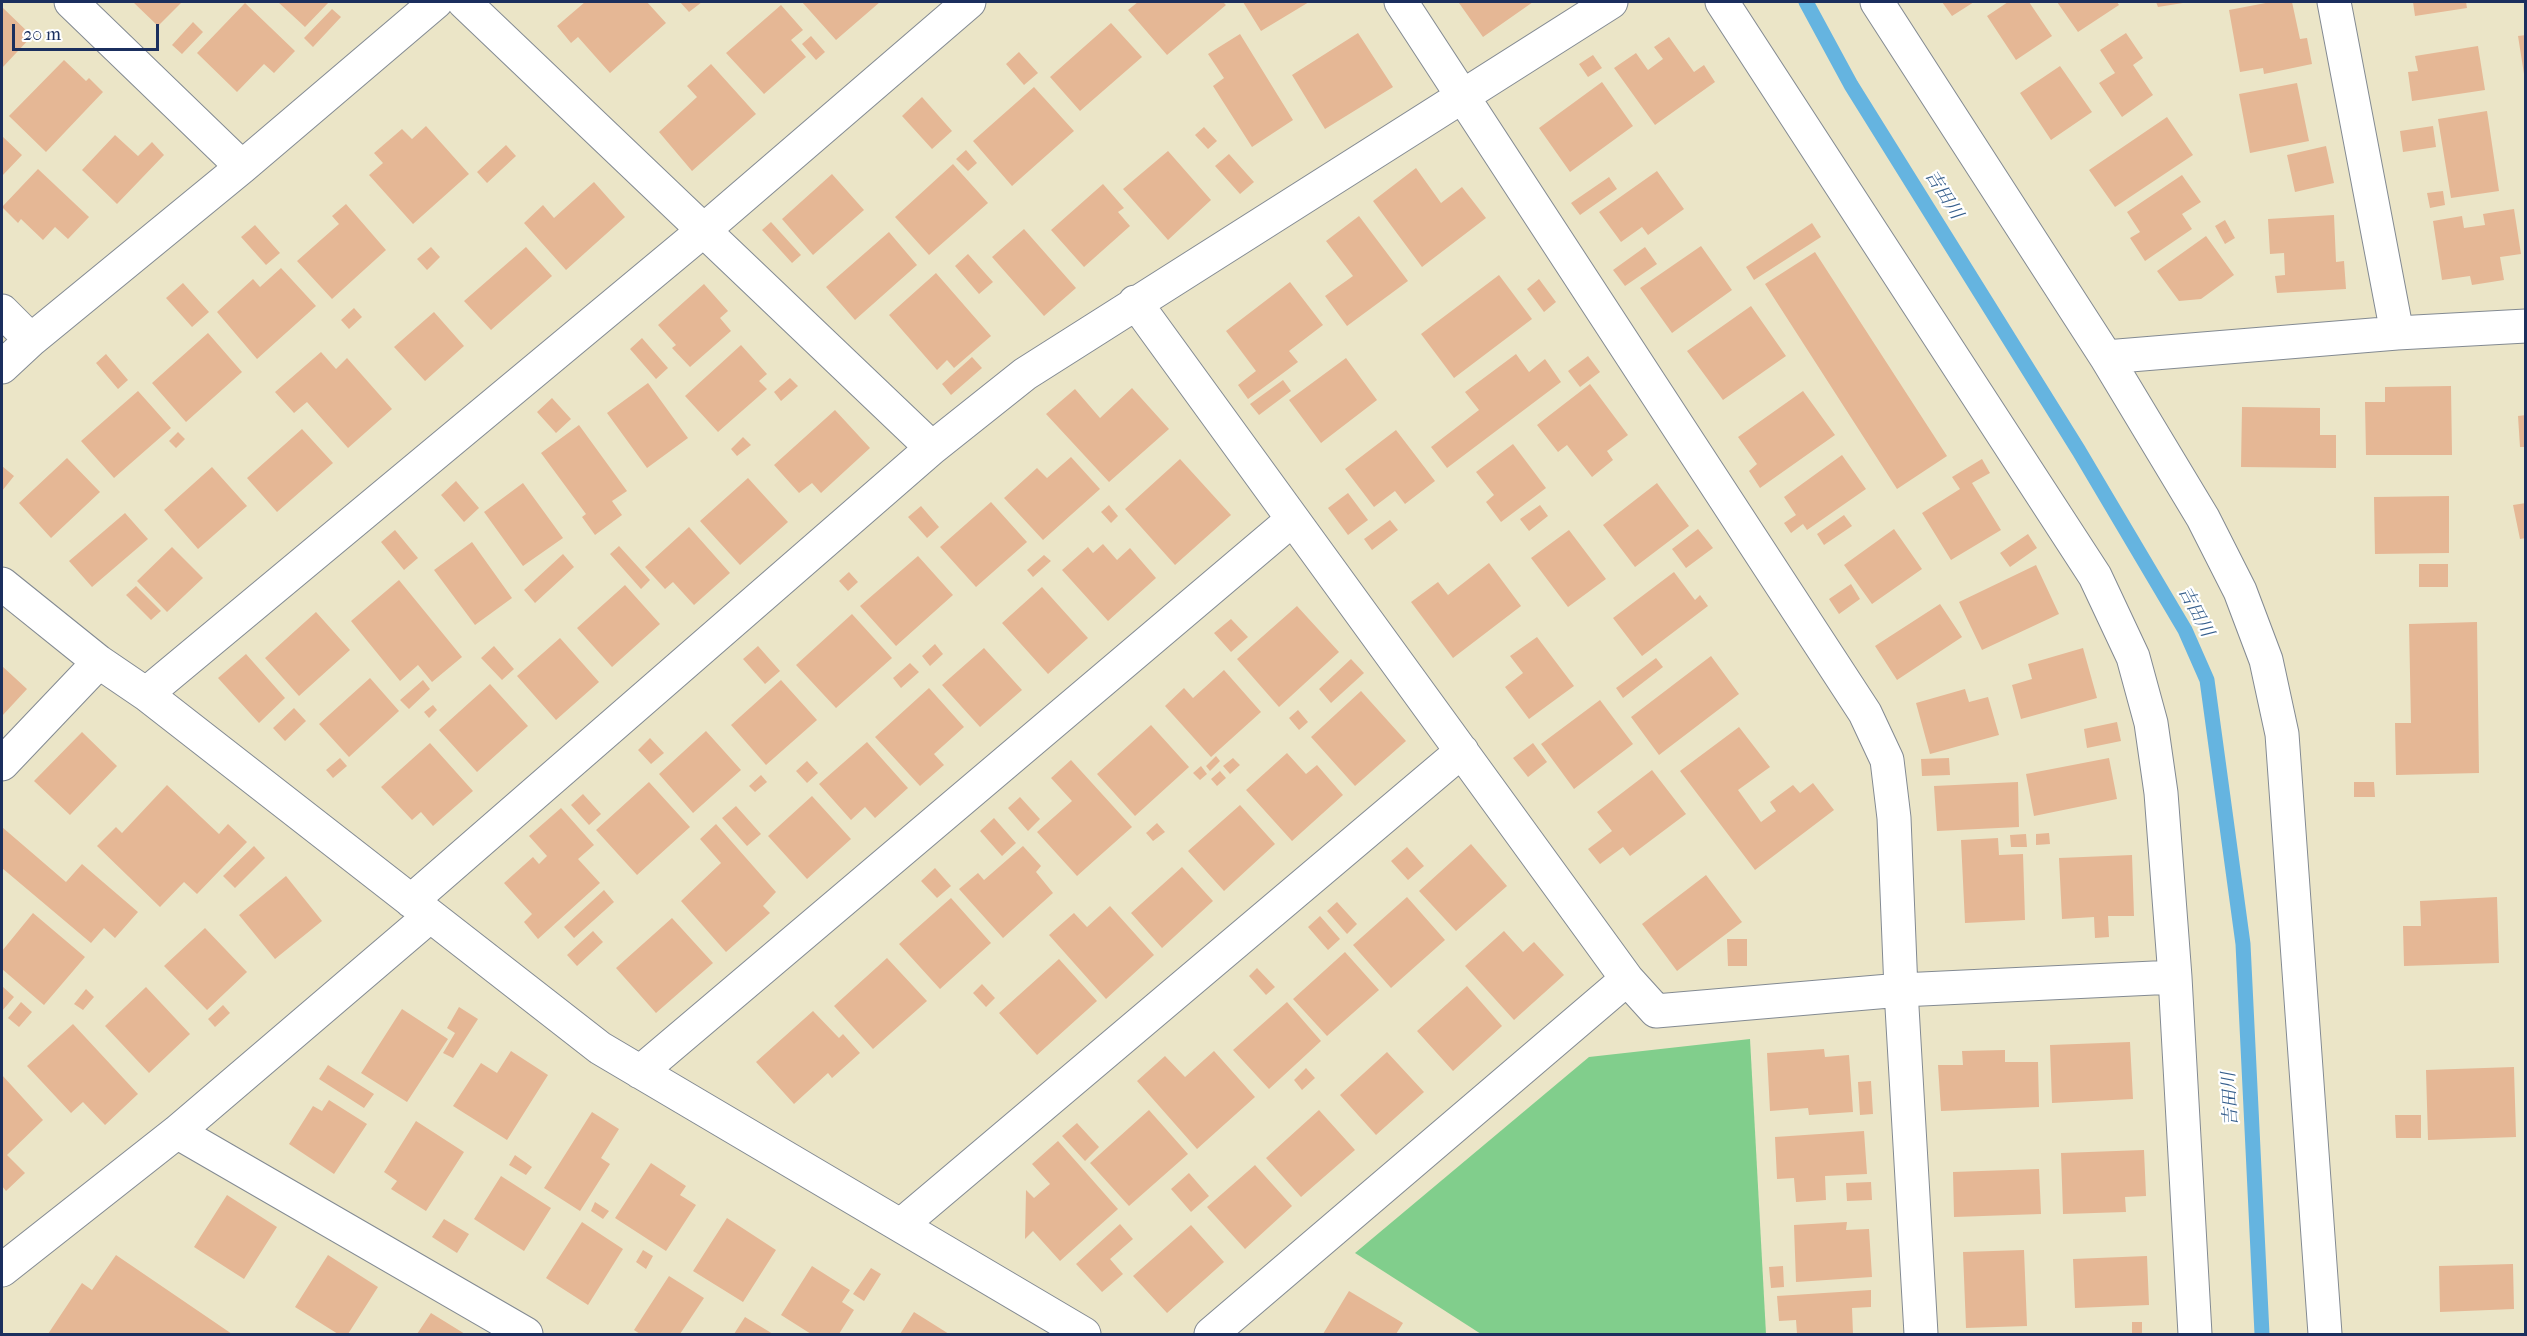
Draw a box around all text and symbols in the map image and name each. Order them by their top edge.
scale bar [15,12,162,50]
text: 20 m [23,24,61,45]
water label: 吉田川 [1920,166,1966,224]
water label: 吉田川 [2173,583,2217,641]
water label: 吉田川 [2219,1071,2243,1127]

